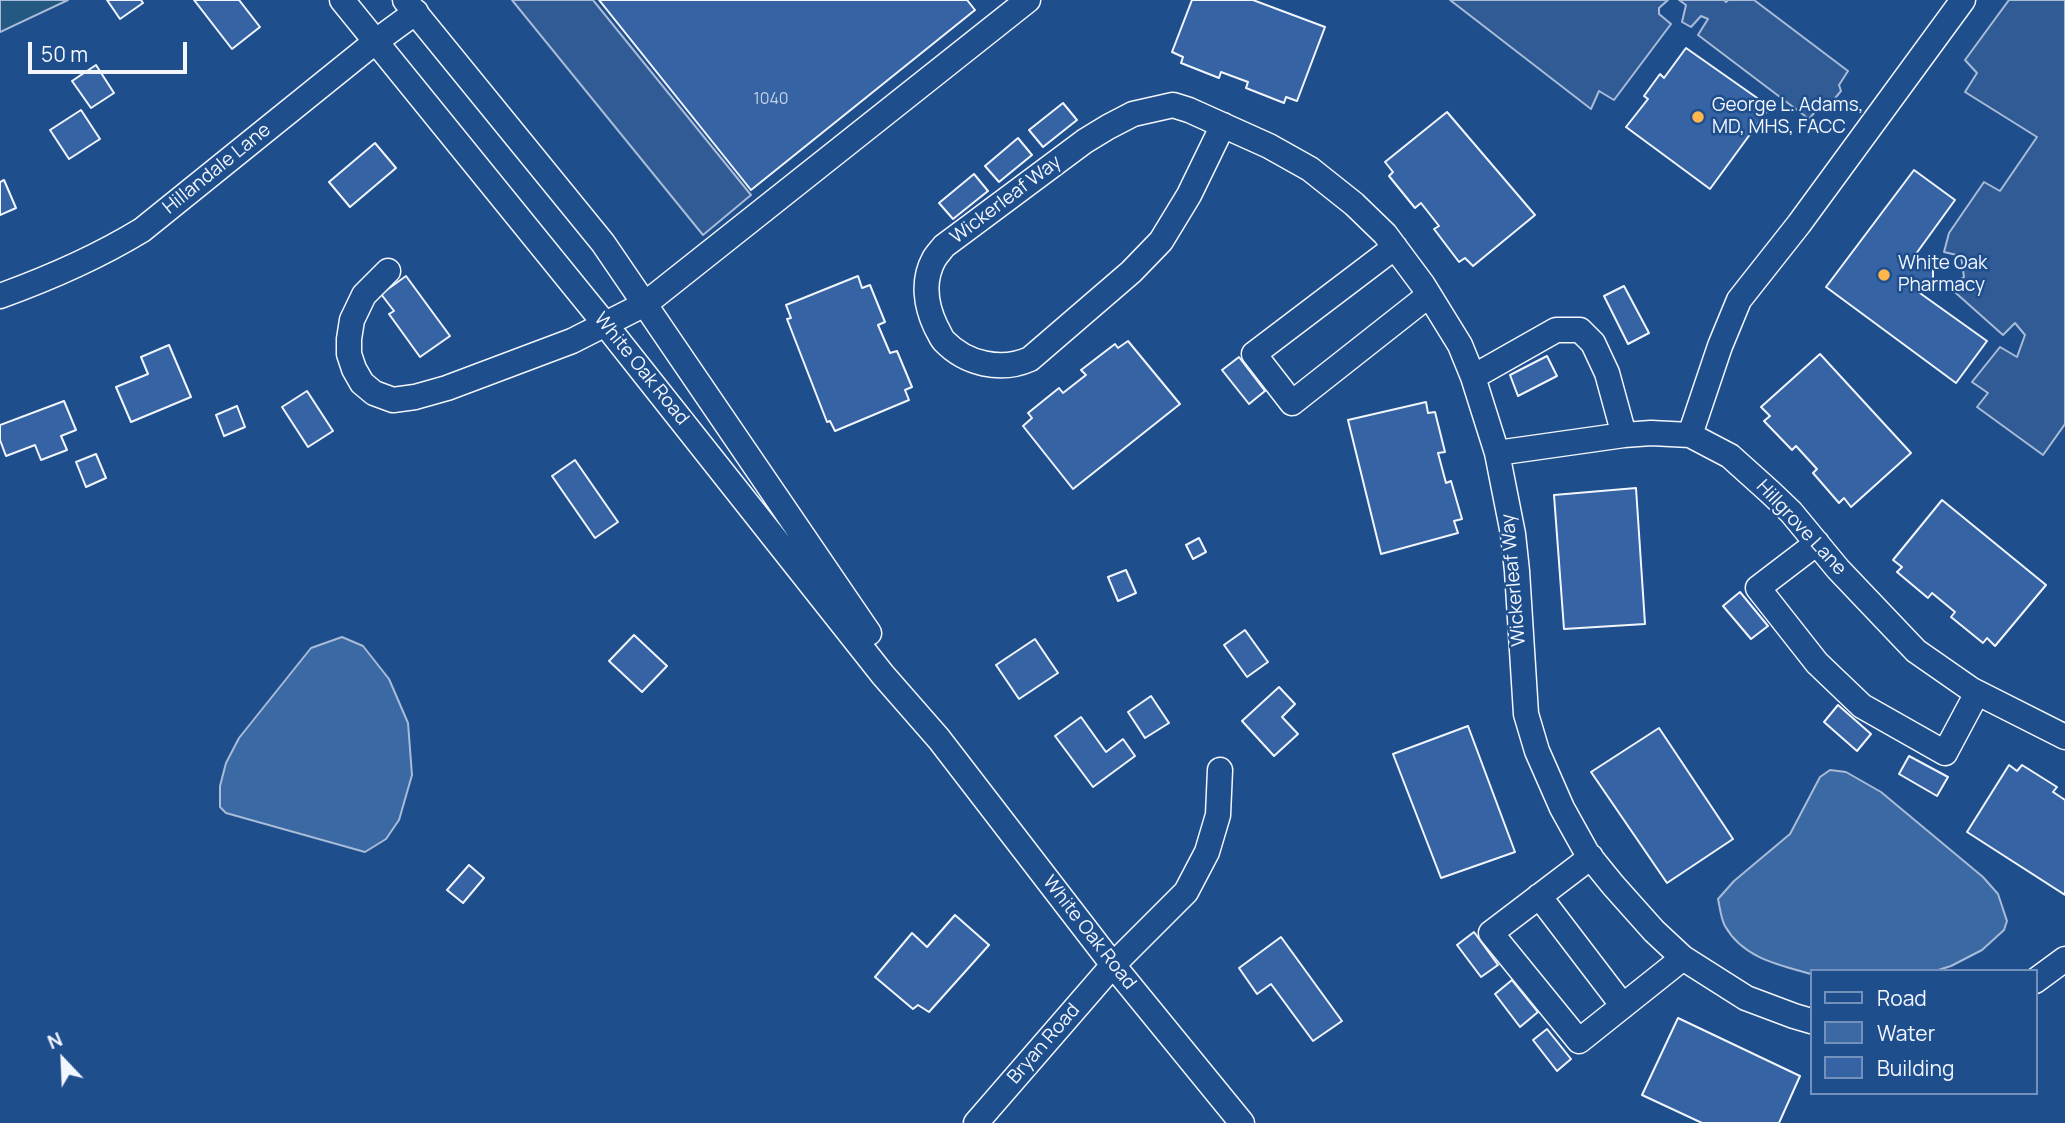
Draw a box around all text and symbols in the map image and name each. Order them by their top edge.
scale bar [32,28,191,72]
text: 50 m [41,40,88,68]
house number: 1040 [753,90,789,110]
place label: George L. Adams, MD, MHS, FACC [1712,95,1864,139]
marker: George L. Adams, MD, MHS, FACC [1690,109,1706,125]
street label: Hillandale Lane [159,119,275,219]
street label: Wickerleaf Way [946,151,1066,249]
place label: White Oak Pharmacy [1898,253,1987,297]
marker: White Oak Pharmacy [1876,267,1892,283]
street label: White Oak Road [589,308,693,430]
street label: Hillgrove Lane [1751,476,1851,580]
street label: Wickerleaf Way [1497,513,1531,647]
street label: White Oak Road [1037,872,1141,994]
legend [1810,969,2037,1095]
text: Road [1877,984,1927,1012]
street label: Bryan Road [1003,999,1085,1089]
text: Water [1877,1019,1935,1047]
north arrow [28,1025,98,1095]
text: N [43,1026,66,1055]
text: Building [1877,1054,1954,1082]

